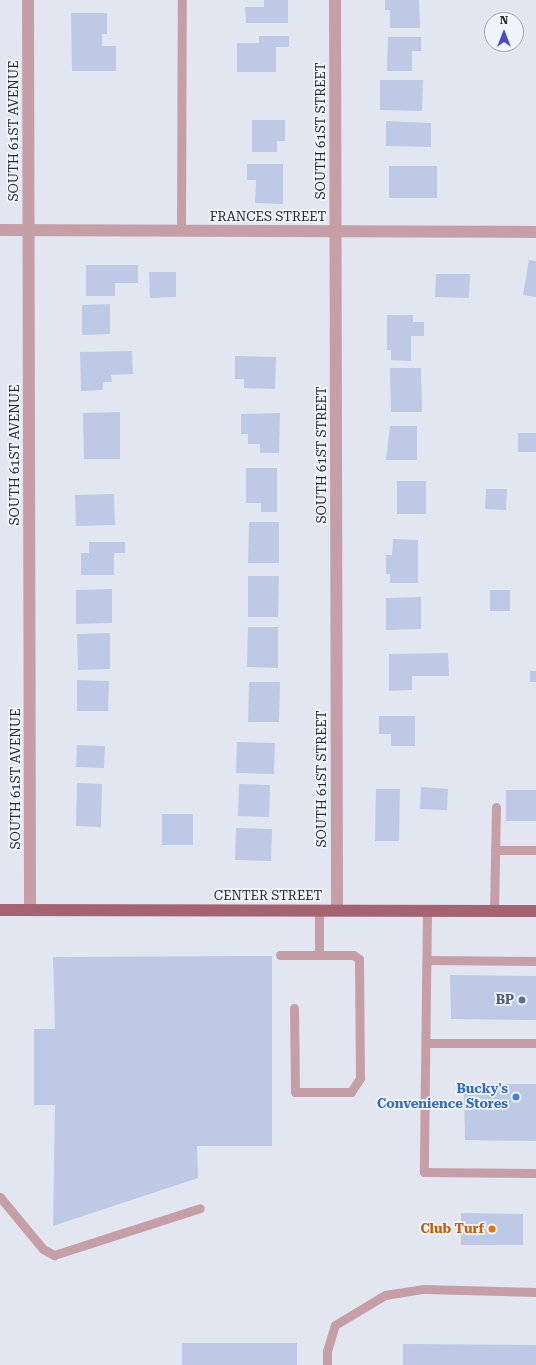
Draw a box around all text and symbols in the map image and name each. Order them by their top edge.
north arrow [484,12,524,52]
text: N [500,14,508,27]
street label: SOUTH 61ST AVENUE [6,61,22,201]
street label: SOUTH 61ST STREET [313,63,329,199]
street label: FRANCES STREET [210,209,326,225]
street label: SOUTH 61ST AVENUE [7,385,23,525]
street label: SOUTH 61ST STREET [314,387,330,523]
street label: SOUTH 61ST AVENUE [8,709,24,849]
street label: SOUTH 61ST STREET [314,711,330,847]
street label: CENTER STREET [214,888,322,904]
place label: BP [496,992,514,1008]
marker: BP [517,995,527,1005]
place label: Bucky's Convenience Stores [377,1082,508,1113]
marker: Bucky's Convenience Stores [511,1092,521,1102]
place label: Club Turf [420,1221,484,1237]
marker: Club Turf [487,1224,497,1234]

